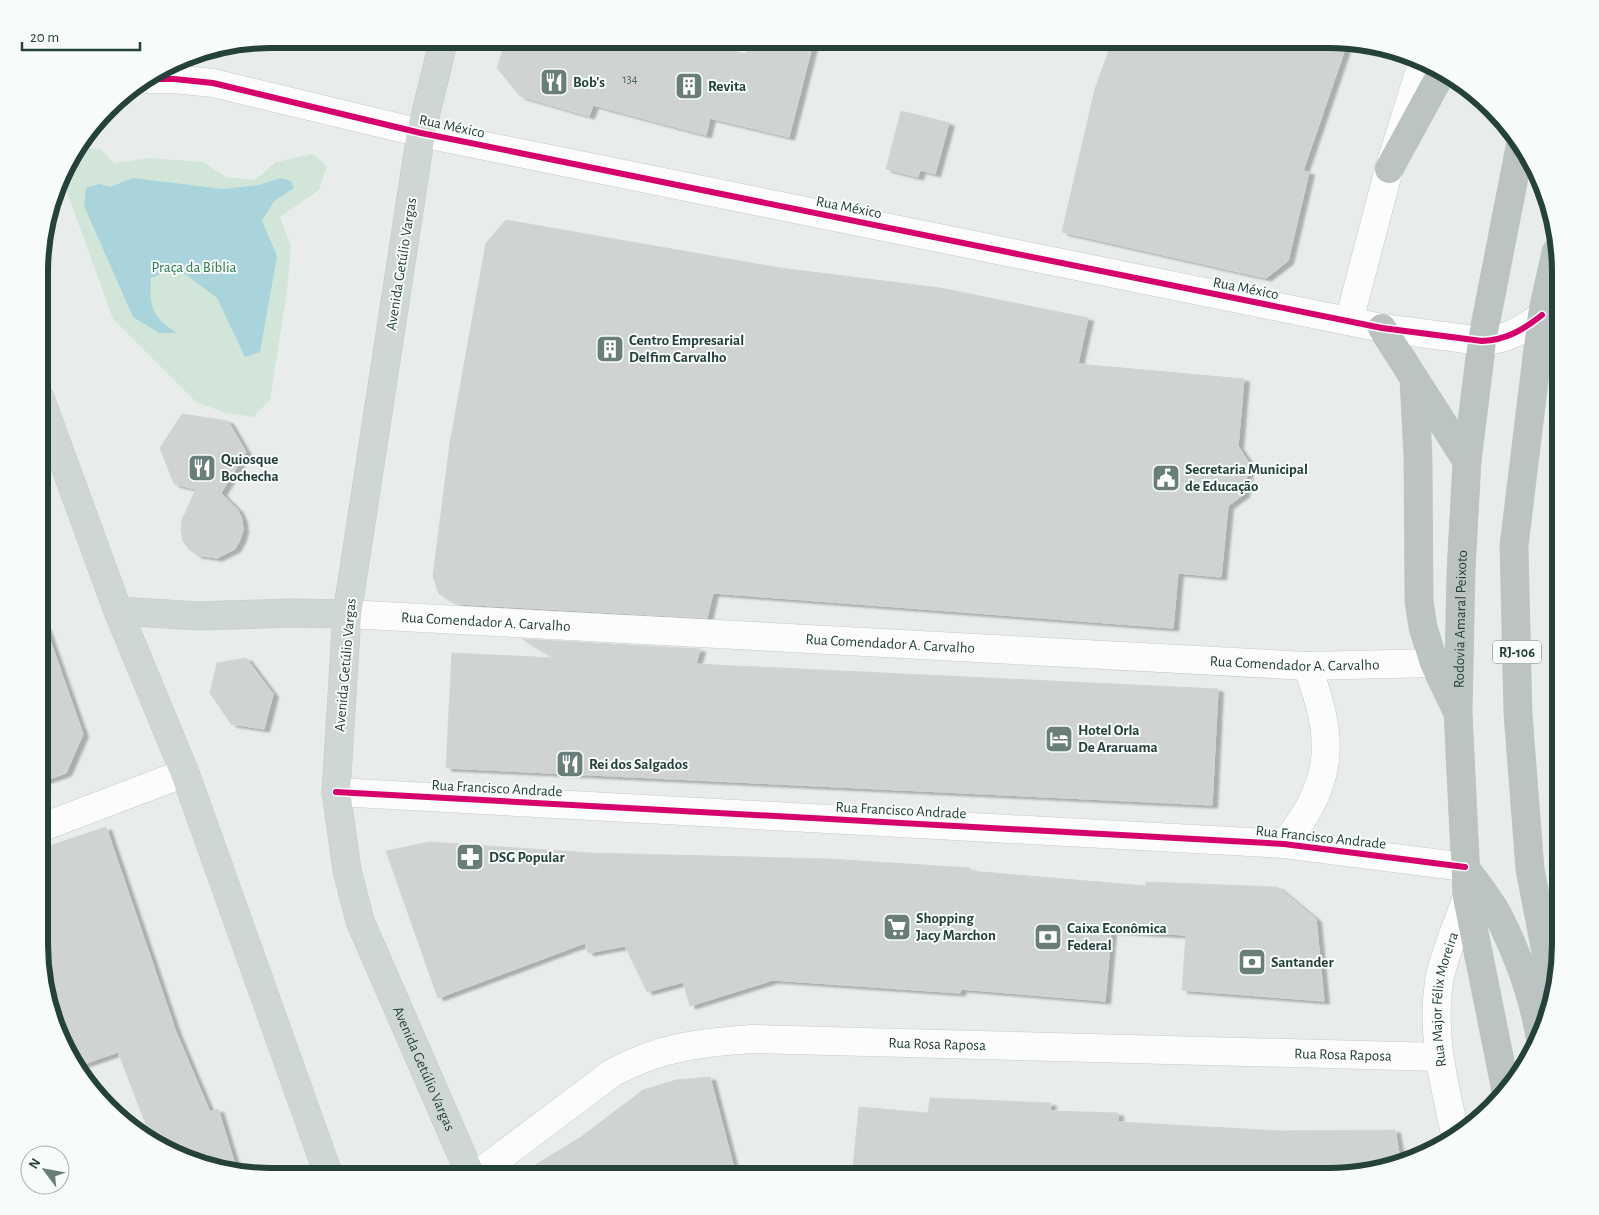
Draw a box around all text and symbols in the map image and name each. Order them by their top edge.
scale bar [22,20,140,52]
text: 20 m [30,30,59,45]
restaurant icon: Bob's [539,67,569,97]
building icon: Revita [674,71,704,101]
house number: 134 [623,73,638,85]
place label: Bob's [573,75,605,90]
place label: Revita [708,79,746,94]
street label: Rua México [418,112,486,141]
street label: Rua México [815,194,883,221]
street label: Avenida Getúlio Vargas [384,197,419,331]
park label: Praça da Bíblia [151,260,237,275]
street label: Rua México [1212,275,1280,302]
place label: Centro Empresarial Delfim Carvalho [629,333,744,365]
building icon: Centro Empresarial Delfim Carvalho [595,334,625,364]
place label: Quiosque Bochecha [221,452,279,484]
restaurant icon: Quiosque Bochecha [187,453,217,483]
place label: Secretaria Municipal de Educação [1185,462,1308,494]
public building icon: Secretaria Municipal de Educação [1151,463,1181,493]
street label: Rodovia Amaral Peixoto [1452,550,1470,688]
street label: Avenida Getúlio Vargas [332,598,359,732]
street label: Rua Comendador A. Carvalho [401,610,571,634]
street label: Rua Comendador A. Carvalho [805,632,975,656]
road number: RJ-106 [1493,640,1541,664]
street label: Rua Comendador A. Carvalho [1209,654,1380,674]
place label: Hotel Orla De Araruama [1078,723,1158,755]
hotel icon: Hotel Orla De Araruama [1044,724,1074,754]
restaurant icon: Rei dos Salgados [555,749,585,779]
place label: Rei dos Salgados [589,757,688,772]
street label: Rua Francisco Andrade [431,778,563,799]
street label: Rua Francisco Andrade [835,800,967,821]
street label: Rua Francisco Andrade [1255,823,1387,852]
pharmacy icon: DSG Popular [455,842,485,872]
place label: DSG Popular [489,850,565,865]
place label: Shopping Jacy Marchon [916,911,996,943]
supermarket icon: Shopping Jacy Marchon [882,912,912,942]
place label: Caixa Econômica Federal [1067,921,1167,953]
bank icon: Caixa Econômica Federal [1033,922,1063,952]
street label: Rua Major Félix Moreira [1430,930,1461,1068]
bank icon: Santander [1237,947,1267,977]
place label: Santander [1271,955,1334,970]
street label: Avenida Getúlio Vargas [390,1004,457,1133]
street label: Rua Rosa Raposa [888,1036,986,1053]
street label: Rua Rosa Raposa [1294,1046,1392,1064]
north arrow [20,1145,70,1195]
text: N [26,1156,43,1171]

